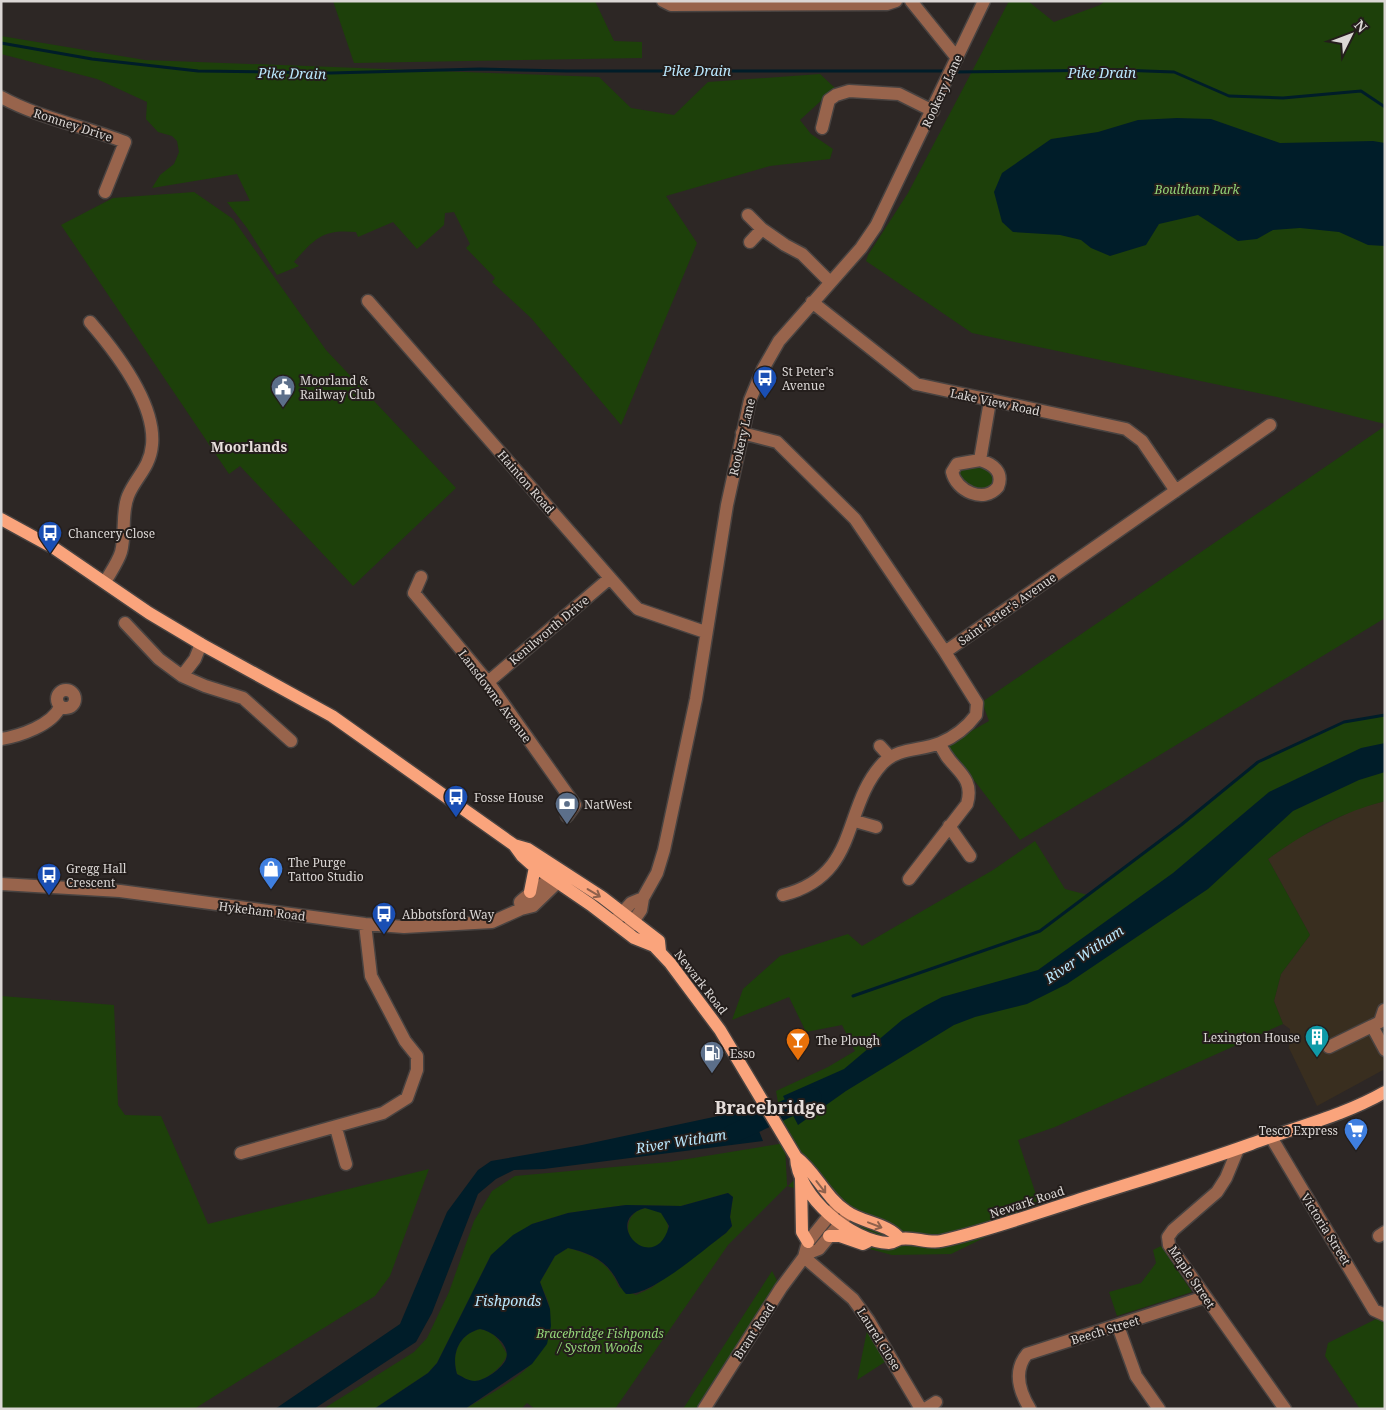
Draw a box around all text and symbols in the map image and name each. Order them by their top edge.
north arrow [1326,10,1376,60]
text: N [1350,16,1372,36]
street label: Rookery Lane [918,52,966,130]
water label: Pike Drain [662,61,732,80]
water label: Pike Drain [257,63,327,83]
water label: Pike Drain [1067,63,1137,82]
street label: Romney Drive [31,104,115,146]
park label: Boultham Park [1154,181,1241,198]
place label: St Peter's Avenue [782,363,834,394]
bus stop icon: St Peter's Avenue [752,365,778,399]
place label: Moorland & Railway Club [300,372,375,403]
public building icon: Moorland & Railway Club [270,374,296,408]
street label: Lake View Road [949,384,1042,420]
street label: Rookery Lane [725,397,759,477]
district label: Moorlands [211,437,287,456]
street label: Hainton Road [494,447,559,518]
bus stop icon: Chancery Close [37,520,63,554]
place label: Chancery Close [68,525,155,542]
street label: Saint Peter's Avenue [955,569,1059,649]
street label: Kenilworth Drive [505,592,593,668]
street label: Lansdowne Avenue [454,646,536,746]
bus stop icon: Fosse House [443,784,469,818]
place label: Fosse House [474,789,544,806]
bank icon: NatWest [554,791,580,825]
place label: NatWest [584,796,632,813]
place label: The Purge Tattoo Studio [288,854,364,885]
shop icon: The Purge Tattoo Studio [258,856,284,890]
place label: Gregg Hall Crescent [66,860,127,891]
bus stop icon: Gregg Hall Crescent [36,862,62,896]
one-way arrow [587,888,601,898]
street label: Hykeham Road [218,897,307,925]
bus stop icon: Abbotsford Way [371,901,397,935]
place label: Abbotsford Way [402,906,494,923]
water label: River Witham [1040,920,1128,988]
street label: Newark Road [670,946,732,1018]
building icon: Lexington House [1304,1024,1330,1058]
bar icon: The Plough [785,1027,811,1061]
place label: Lexington House [1203,1029,1300,1046]
place label: The Plough [816,1032,880,1049]
fuel station icon: Esso [699,1040,725,1074]
place label: Esso [730,1045,755,1062]
district label: Bracebridge [714,1095,826,1119]
supermarket icon: Tesco Express [1343,1117,1369,1151]
place label: Tesco Express [1259,1122,1338,1139]
water label: River Witham [633,1124,728,1158]
one-way arrow [815,1180,826,1193]
street label: Newark Road [988,1182,1067,1222]
street label: Victoria Street [1297,1190,1355,1268]
one-way arrow [867,1221,883,1230]
street label: Maple Street [1165,1242,1219,1312]
water label: Fishponds [474,1291,542,1310]
street label: Brant Road [729,1299,779,1362]
street label: Laurel Close [853,1305,905,1373]
street label: Beech Street [1069,1312,1141,1348]
park label: Bracebridge Fishponds / Syston Woods [535,1325,664,1356]

